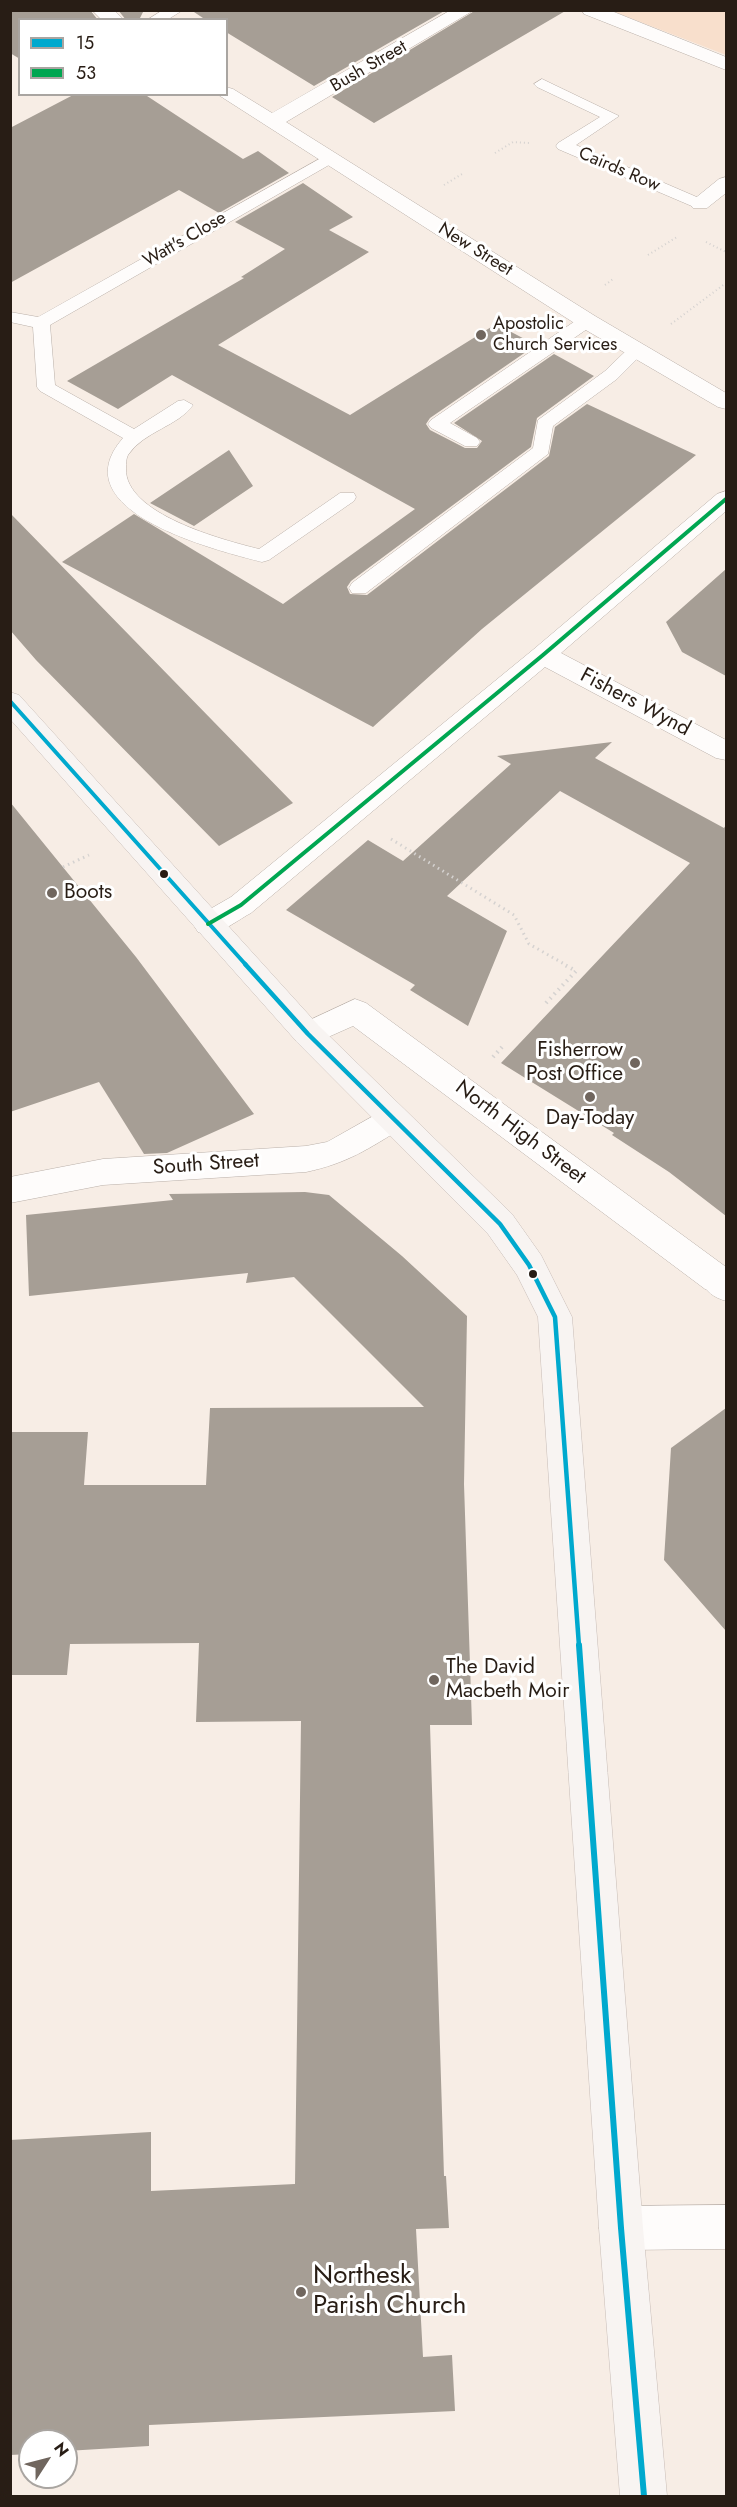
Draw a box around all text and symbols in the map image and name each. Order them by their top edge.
legend [18,18,228,96]
text: 15 [76,30,94,56]
street label: Bush Street [327,37,411,97]
text: 53 [76,60,96,86]
street label: Cairds Row [575,143,663,197]
street label: Watt's Close [140,208,230,272]
street label: New Street [434,219,516,281]
place label: Apostolic Church Services [493,314,617,356]
marker: Apostolic Church Services [474,328,488,342]
street label: Fishers Wynd [576,663,694,743]
unlabelled marker [158,868,170,880]
place label: Boots [64,880,112,906]
marker: Boots [45,886,59,900]
place label: Fisherrow Post Office [526,1038,623,1088]
marker: Fisherrow Post Office [628,1056,642,1070]
street label: North High Street [450,1076,590,1190]
marker: Day-Today [583,1090,597,1104]
place label: Day-Today [546,1106,634,1132]
street label: South Street [152,1149,260,1181]
unlabelled marker [527,1268,539,1280]
place label: The David Macbeth Moir [446,1655,569,1705]
marker: The David Macbeth Moir [427,1673,441,1687]
place label: Northesk Parish Church [313,2261,466,2322]
marker: Northesk Parish Church [294,2285,308,2299]
north arrow [18,2429,78,2489]
text: N [48,2437,74,2461]

